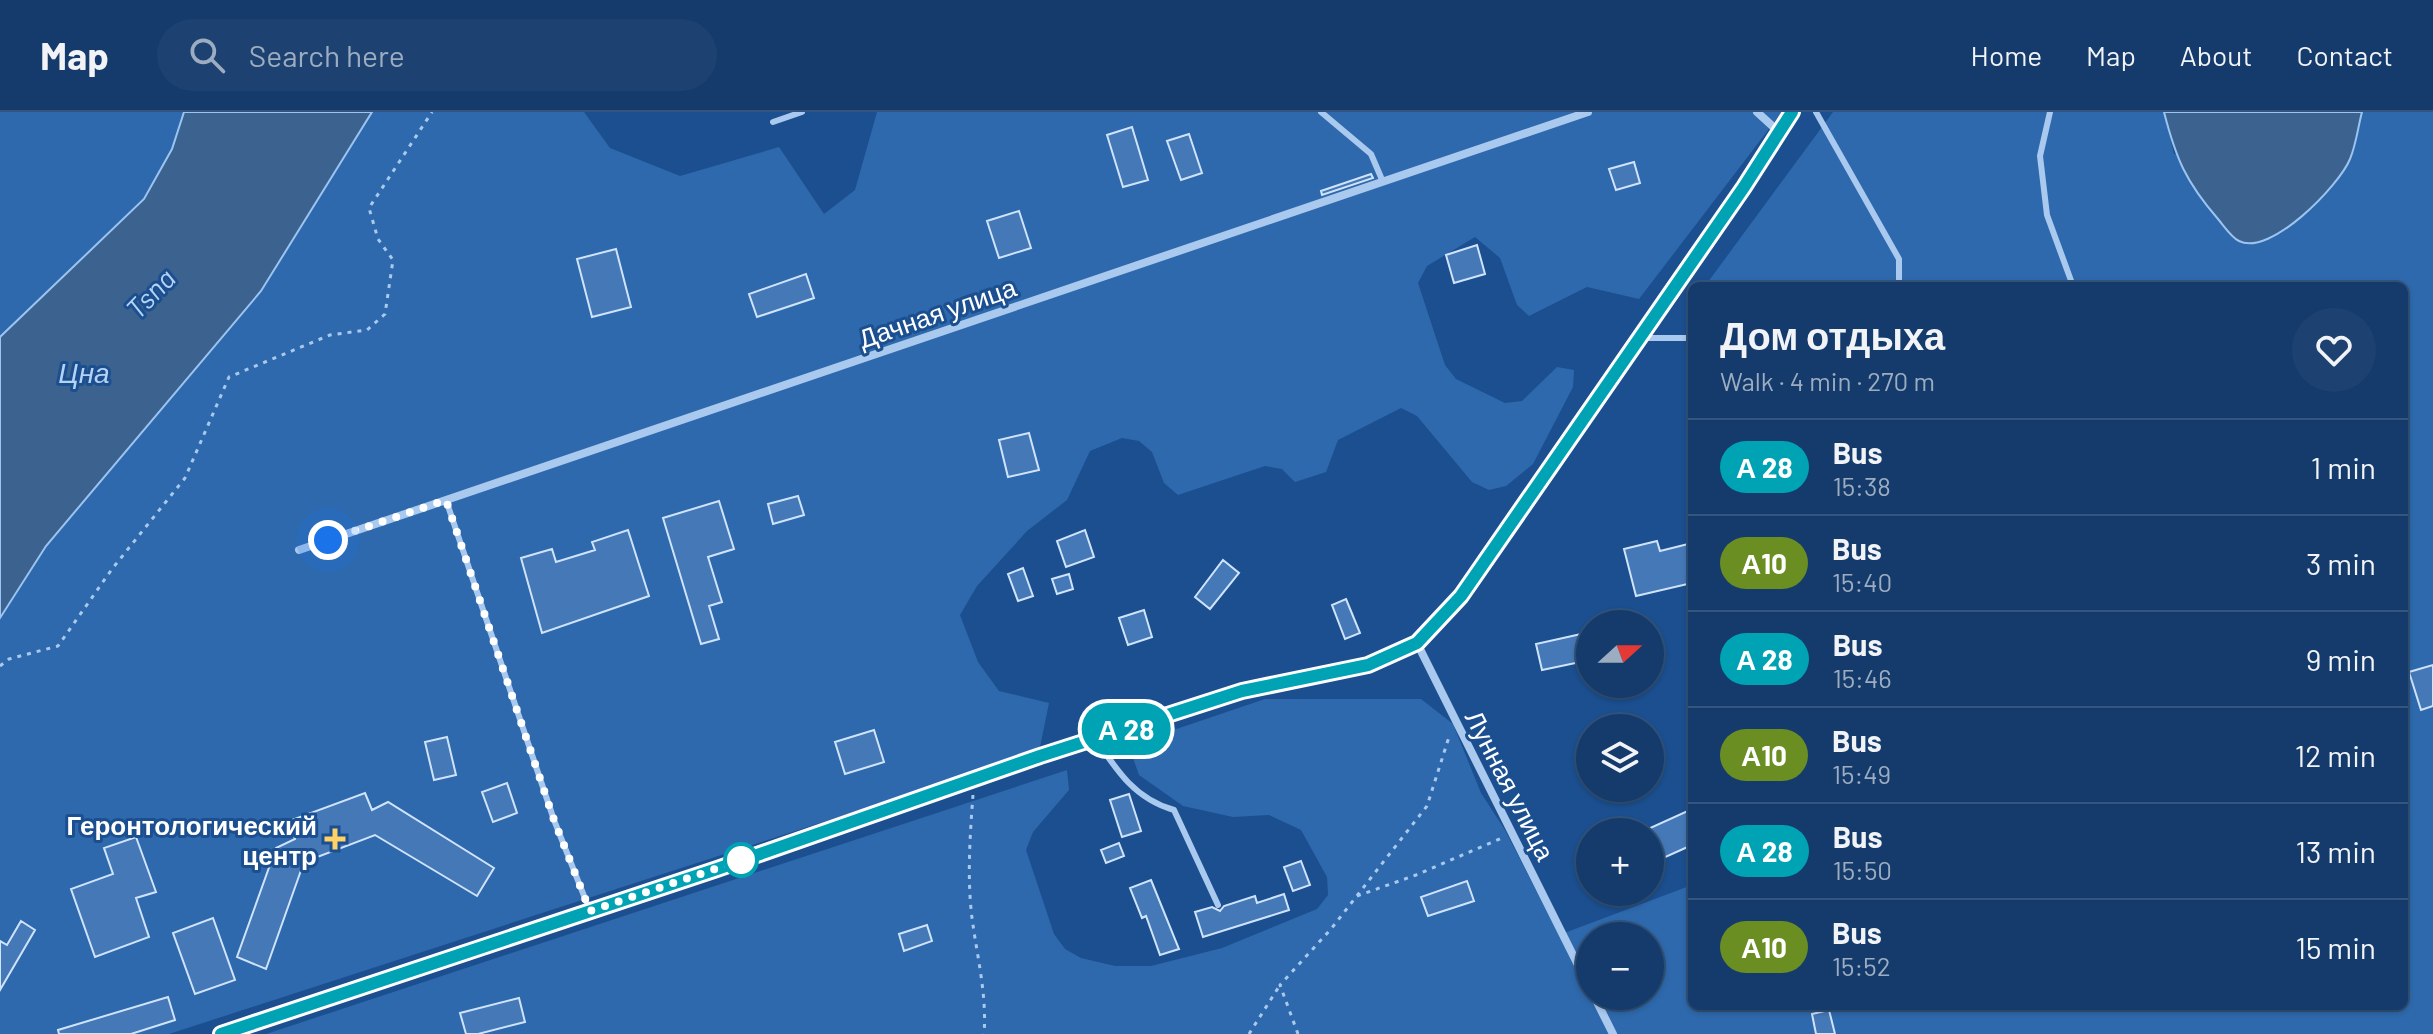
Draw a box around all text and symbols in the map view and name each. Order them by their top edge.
search box [157,19,717,91]
text: Map [40,32,109,78]
icon: search [185,33,229,77]
text: Search here [249,37,405,73]
text: Home [1971,38,2042,72]
text: Map [2086,38,2136,72]
text: About [2180,38,2252,72]
text: Contact [2296,38,2393,72]
water label: Tsna [118,261,182,325]
street label: Дачная улица [854,270,1020,353]
button: heart [2292,308,2376,392]
text: Дом отдыха [1720,312,1945,358]
water label: Цна [58,355,110,389]
text: Walk · 4 min · 270 m [1720,365,1935,396]
text: Bus [1833,434,1883,470]
text: 1 min [2311,449,2376,485]
text: А 28 [1736,450,1793,484]
text: 15:38 [1833,470,1891,501]
your location [308,520,348,560]
text: Bus [1832,530,1882,566]
text: 3 min [2306,545,2376,581]
text: А10 [1741,546,1787,580]
text: 15:40 [1832,566,1892,597]
north arrow [1576,610,1664,698]
map controls [1576,610,1664,1010]
text: Bus [1833,626,1883,662]
text: 9 min [2306,641,2376,677]
text: А 28 [1736,642,1793,676]
text: 15:46 [1833,662,1892,693]
line badge: А 28 [1070,703,1182,755]
street label: Лунная улица [1460,705,1562,866]
text: А 28 [1098,712,1154,746]
button: layers [1576,714,1664,802]
text: Bus [1832,722,1882,758]
text: 12 min [2295,737,2376,773]
text: А10 [1741,738,1787,772]
text: 15:49 [1832,758,1891,789]
place label: Геронтологический центр [67,809,317,870]
button: + [1576,818,1664,906]
text: Bus [1833,818,1883,854]
marker: Геронтологический центр [324,828,346,850]
text: 13 min [2295,833,2376,869]
text: А 28 [1736,834,1793,868]
unlabelled marker [724,843,758,877]
text: 15:50 [1833,854,1892,885]
text: Bus [1832,914,1882,950]
button: − [1576,922,1664,1010]
text: 15 min [2295,929,2376,965]
text: А10 [1741,930,1787,964]
text: 15:52 [1832,950,1891,981]

